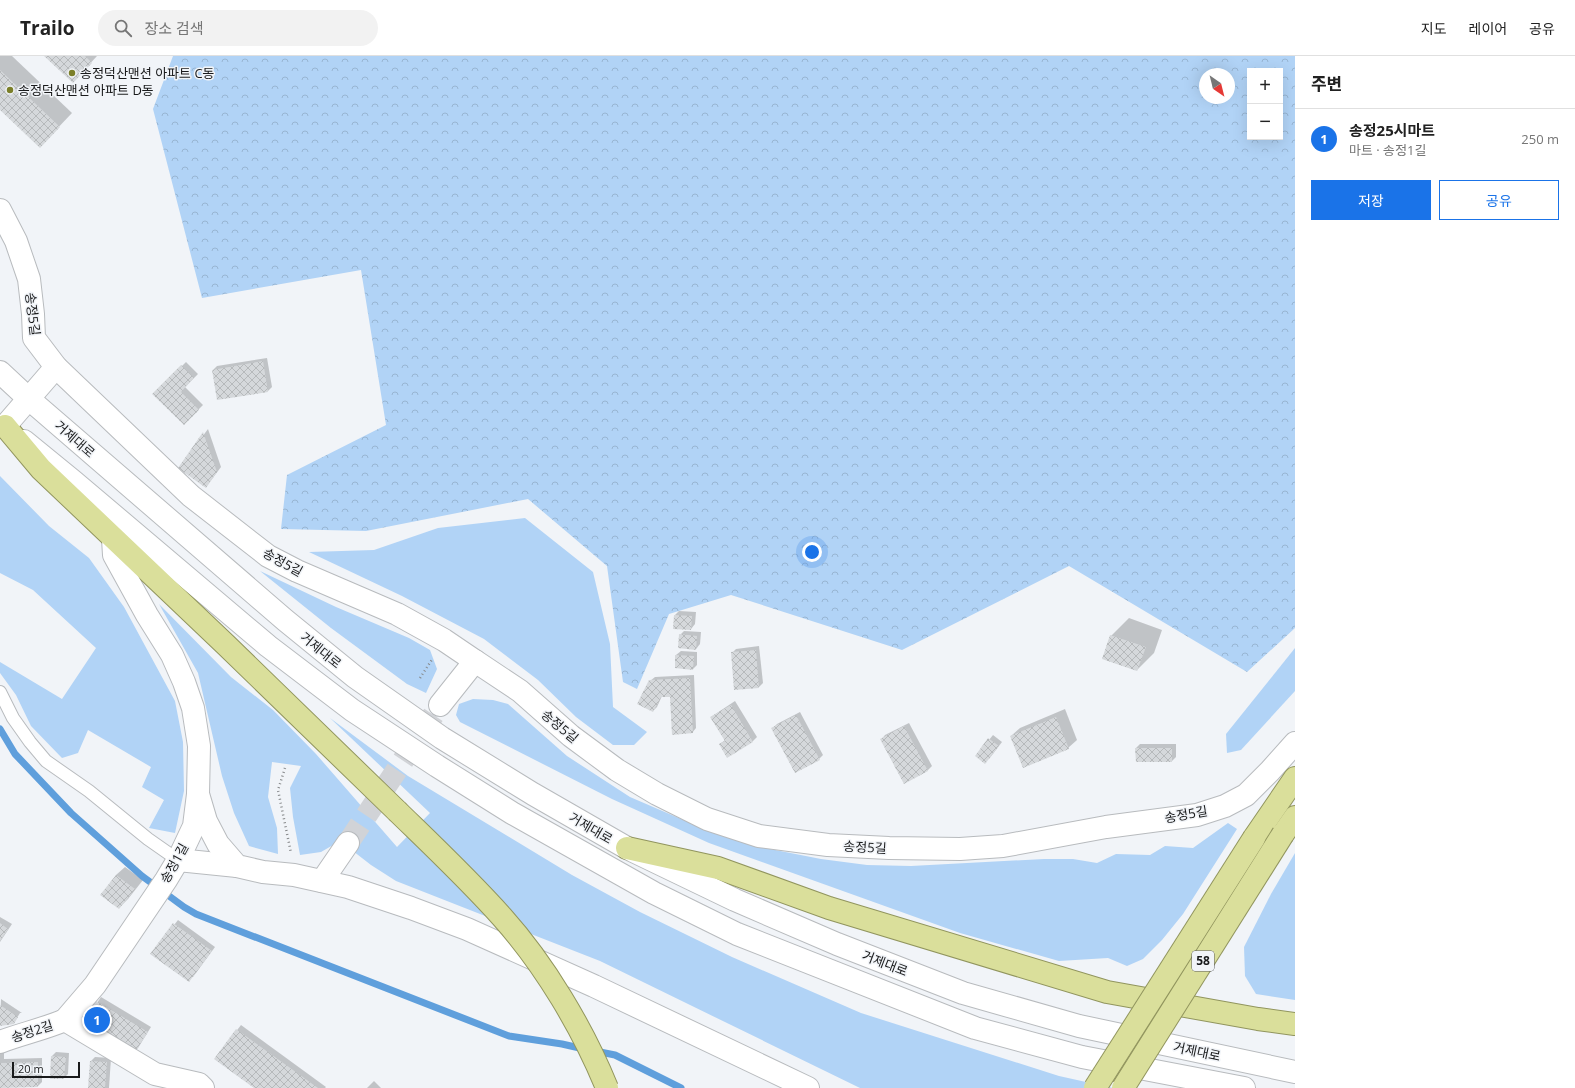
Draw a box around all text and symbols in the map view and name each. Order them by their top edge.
search box [98,10,378,46]
text: Trailo [20,15,74,41]
icon: search [112,17,134,39]
text: 장소 검색 [144,18,204,38]
text: 지도 [1421,19,1447,38]
text: 레이어 [1469,19,1507,38]
text: 공유 [1529,19,1555,38]
place label: 송정덕산맨션 아파트 C동 [80,64,215,82]
marker: 송정덕산맨션 아파트 C동 [67,68,77,78]
north arrow [1199,68,1235,104]
map controls [1247,68,1283,140]
button: + [1247,68,1283,104]
text: 주변 [1311,72,1342,95]
place label: 송정덕산맨션 아파트 D동 [18,81,154,99]
marker: 송정덕산맨션 아파트 D동 [5,85,15,95]
button: − [1247,104,1283,140]
text: 송정25시마트 [1349,120,1435,140]
text: 1 [1320,130,1328,148]
text: 250 m [1521,130,1559,148]
text: 마트 · 송정1길 [1349,141,1426,159]
button: 저장 [1311,180,1431,220]
button: 공유 [1439,180,1559,220]
street label: 송정5길 [21,291,45,337]
street label: 거제대로 [51,417,99,462]
your location [802,542,822,562]
street label: 송정5길 [260,544,306,580]
street label: 거제대로 [297,628,345,672]
street label: 송정5길 [538,705,582,747]
street label: 송정5길 [1163,801,1209,827]
street label: 거제대로 [566,808,616,848]
street label: 송정5길 [843,837,887,857]
street label: 송정1길 [156,840,192,886]
street label: 거제대로 [859,946,911,980]
road number: 58 [1192,951,1214,971]
pin: 1 [84,1005,110,1035]
street label: 송정2길 [9,1016,55,1046]
street label: 거제대로 [1172,1037,1222,1065]
scale bar [12,1060,80,1079]
text: 20 m [18,1061,44,1076]

